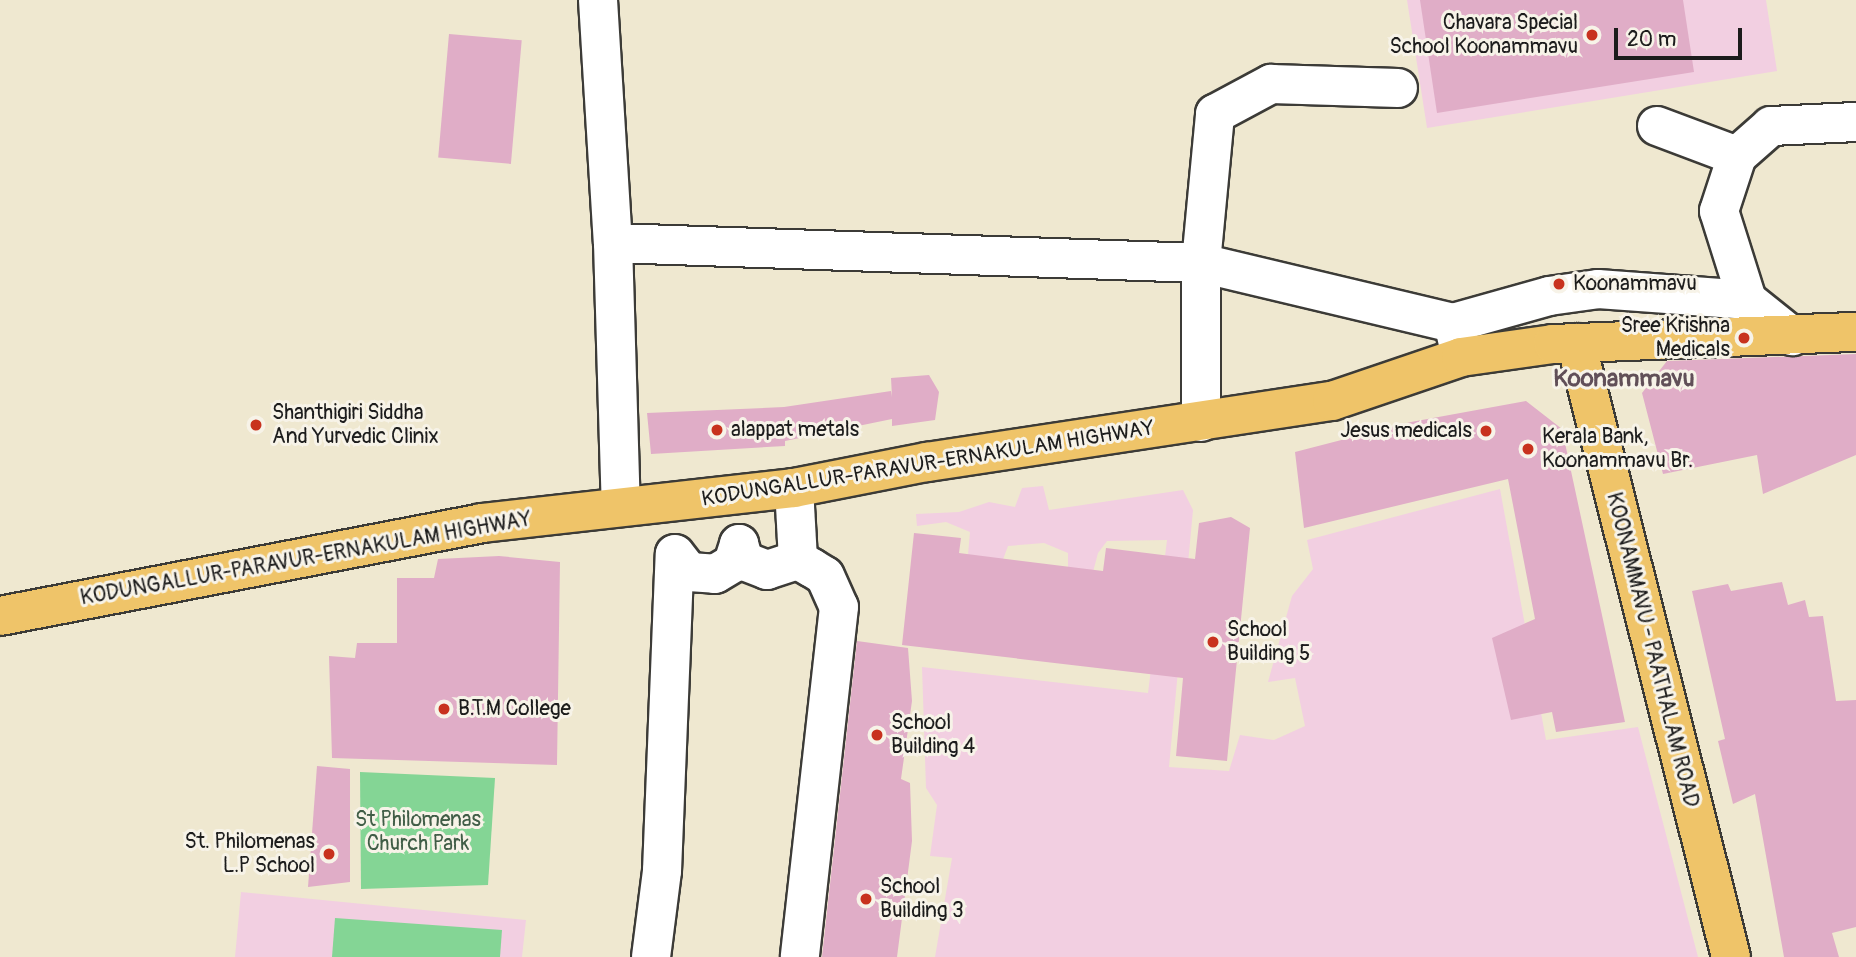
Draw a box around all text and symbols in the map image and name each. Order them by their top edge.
place label: Chavara Special School Koonammavu [1389,10,1578,60]
scale bar [1618,14,1746,58]
text: 20 m [1627,26,1676,53]
marker: Chavara Special School Koonammavu [1584,27,1600,43]
place label: Koonammavu [1573,271,1697,297]
marker: Koonammavu [1551,276,1567,292]
place label: Sree Krishna Medicals [1621,313,1730,363]
marker: Sree Krishna Medicals [1736,330,1752,346]
district label: Koonammavu [1553,365,1695,393]
place label: Shanthigiri Siddha And Yurvedic Clinix [272,400,439,450]
marker: Shanthigiri Siddha And Yurvedic Clinix [246,415,266,435]
street label: KODUNGALLUR-PARAVUR-ERNAKULAM HIGHWAY [700,416,1156,512]
place label: alappat metals [731,417,859,443]
place label: Jesus medicals [1340,418,1472,444]
marker: alappat metals [709,422,725,438]
marker: Jesus medicals [1478,423,1494,439]
place label: Kerala Bank, Koonammavu Br. [1542,424,1693,474]
marker: Kerala Bank, Koonammavu Br. [1520,441,1536,457]
street label: KOONAMMAVU - PAATHALAM ROAD [1601,490,1703,810]
street label: KODUNGALLUR-PARAVUR-ERNAKULAM HIGHWAY [78,507,534,611]
place label: School Building 5 [1227,617,1310,667]
marker: School Building 5 [1205,634,1221,650]
place label: B.T.M College [458,696,571,722]
marker: B.T.M College [436,701,452,717]
place label: School Building 4 [891,710,975,760]
marker: School Building 4 [869,727,885,743]
park label: St Philomenas Church Park [355,807,481,857]
place label: St. Philomenas L.P School [184,829,315,879]
marker: St. Philomenas L.P School [321,846,337,862]
place label: School Building 3 [880,874,964,924]
marker: School Building 3 [858,891,874,907]

